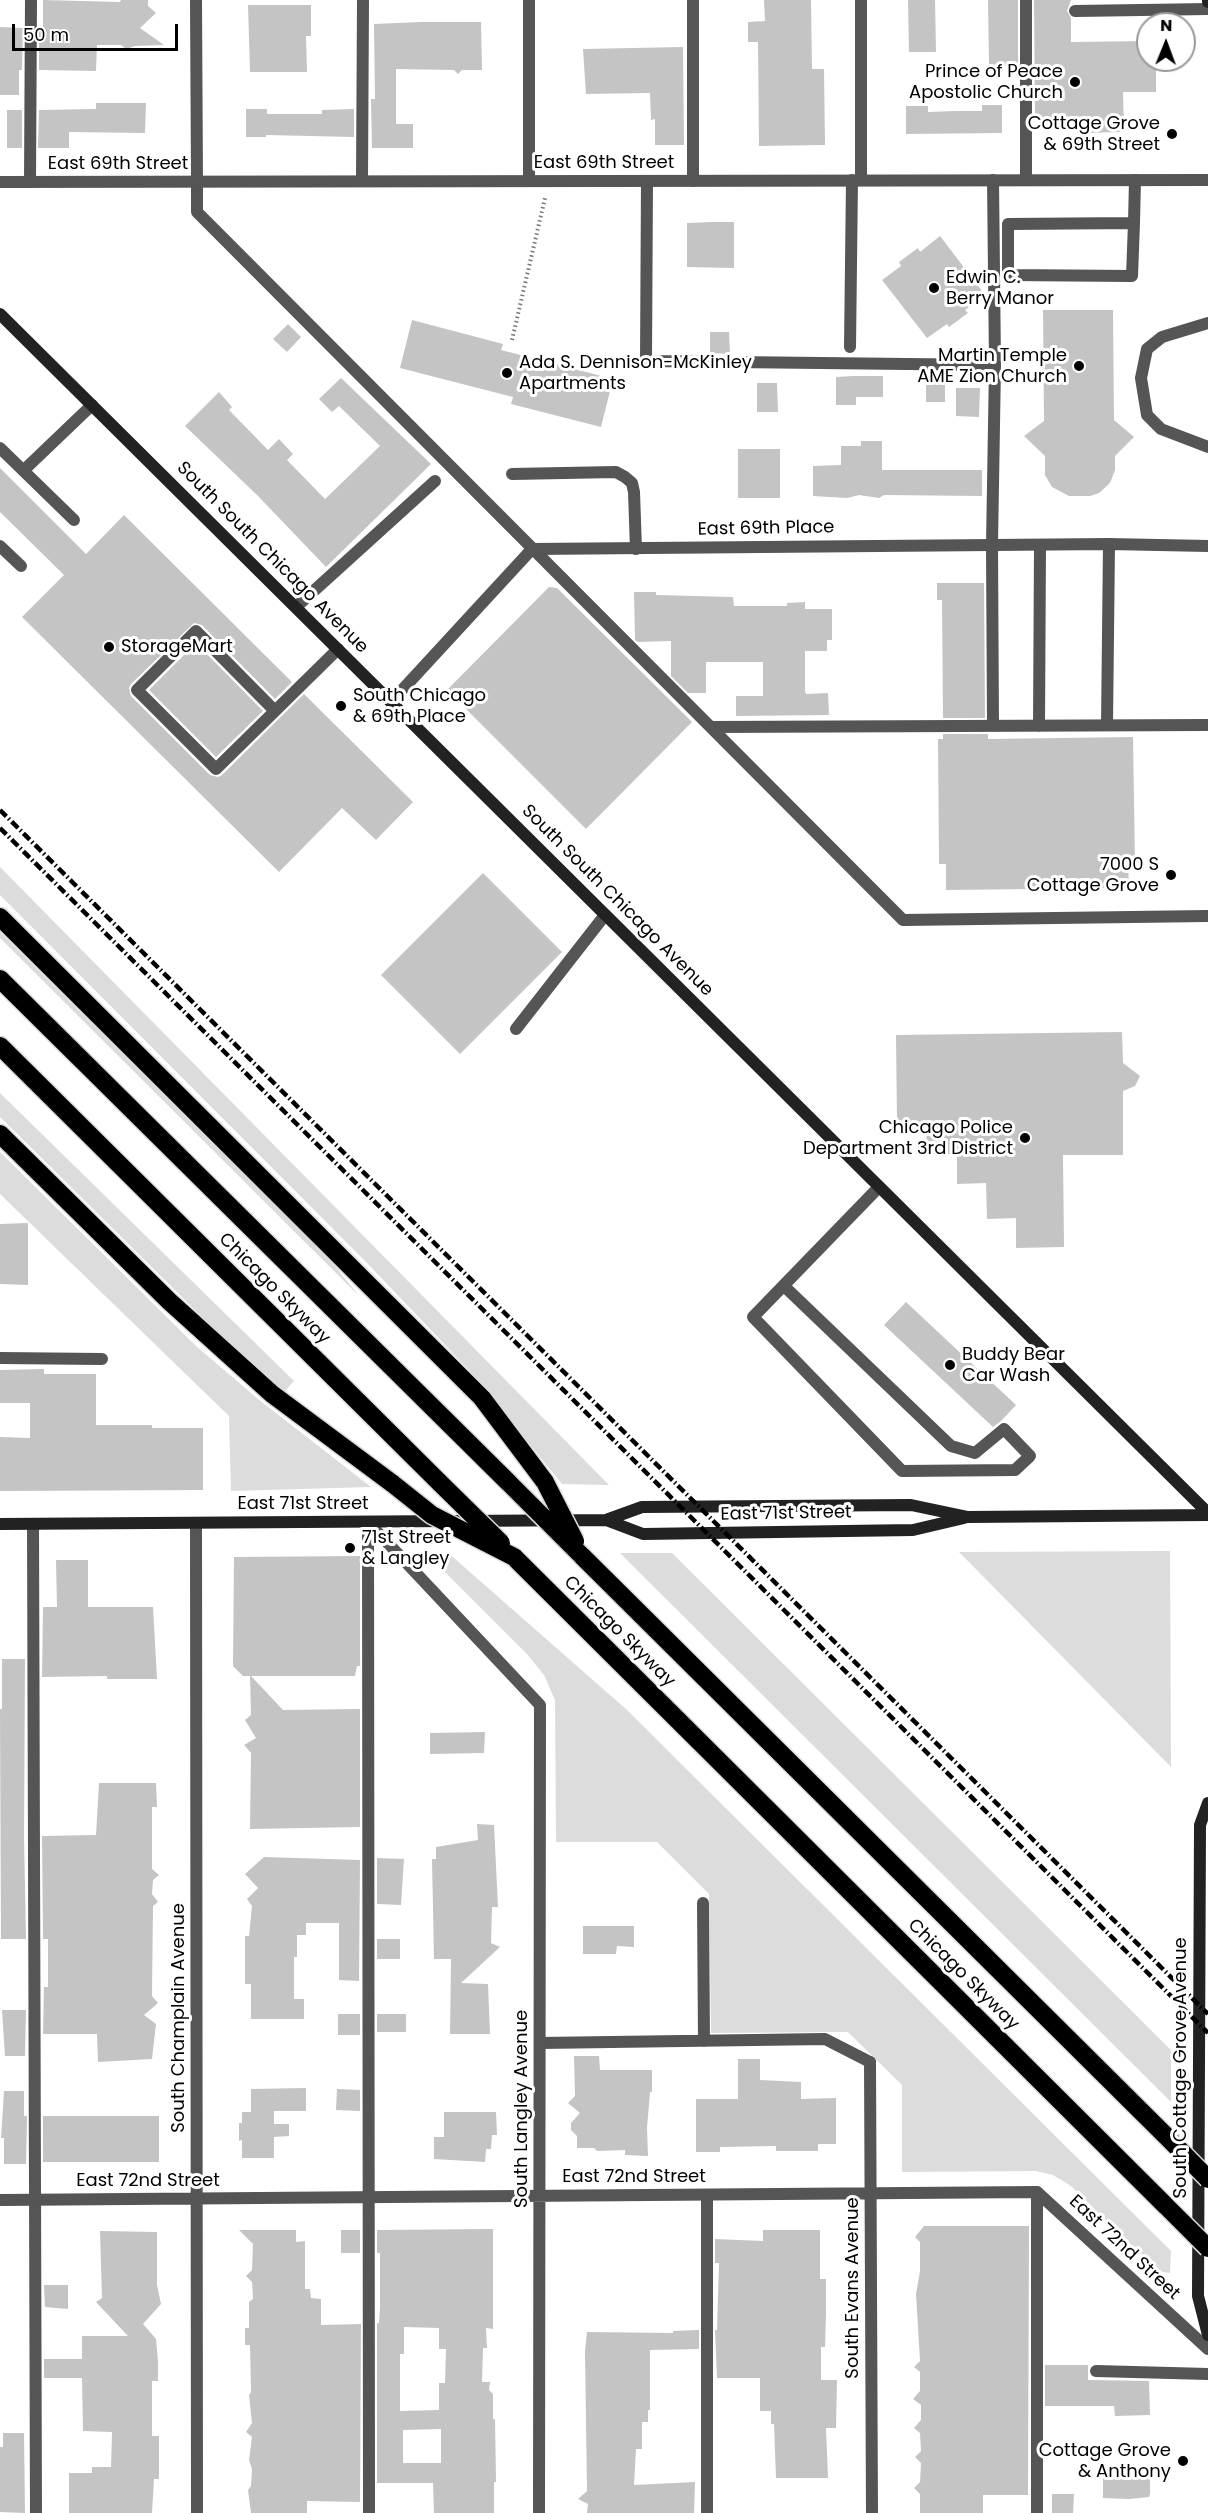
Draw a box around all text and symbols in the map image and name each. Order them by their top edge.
scale bar [15,12,182,50]
north arrow [1136,12,1196,72]
text: N [1160,14,1173,37]
text: 50 m [23,22,69,47]
place label: Prince of Peace Apostolic Church [909,61,1063,104]
marker: Prince of Peace Apostolic Church [1068,75,1082,89]
place label: Cottage Grove & 69th Street [1028,113,1160,156]
marker: Cottage Grove & 69th Street [1165,127,1179,141]
street label: East 69th Street [534,152,674,174]
street label: East 69th Street [48,153,188,175]
place label: Edwin C. Berry Manor [946,267,1054,310]
marker: Edwin C. Berry Manor [927,281,941,295]
place label: Martin Temple AME Zion Church [917,345,1067,388]
place label: Ada S. Dennison-McKinley Apartments [519,352,752,394]
marker: Martin Temple AME Zion Church [1072,359,1086,373]
marker: Ada S. Dennison-McKinley Apartments [500,366,514,380]
street label: South South Chicago Avenue [172,458,372,658]
street label: East 69th Place [697,517,835,541]
place label: StorageMart [121,636,233,658]
marker: StorageMart [102,640,116,654]
place label: South Chicago & 69th Place [353,685,486,728]
marker: South Chicago & 69th Place [334,699,348,713]
street label: South South Chicago Avenue [517,801,717,1001]
place label: 7000 S Cottage Grove [1027,854,1159,896]
marker: 7000 S Cottage Grove [1164,868,1178,882]
place label: Chicago Police Department 3rd District [803,1117,1013,1160]
marker: Chicago Police Department 3rd District [1018,1131,1032,1145]
street label: Chicago Skyway [214,1229,334,1349]
place label: Buddy Bear Car Wash [962,1344,1065,1386]
marker: Buddy Bear Car Wash [943,1358,957,1372]
street label: East 71st Street [237,1493,369,1515]
street label: East 71st Street [720,1502,852,1526]
place label: 71st Street & Langley [362,1527,451,1570]
marker: 71st Street & Langley [343,1541,357,1555]
street label: Chicago Skyway [559,1572,679,1692]
street label: South Champlain Avenue [168,1903,190,2133]
street label: Chicago Skyway [903,1915,1023,2035]
street label: South Cottage Grove Avenue [1170,1937,1192,2199]
street label: South Langley Avenue [511,2010,533,2208]
street label: East 72nd Street [562,2166,706,2188]
street label: East 72nd Street [76,2170,220,2192]
street label: East 72nd Street [1064,2191,1184,2305]
street label: South Evans Avenue [842,2197,864,2379]
place label: Cottage Grove & Anthony [1039,2440,1171,2482]
marker: Cottage Grove & Anthony [1176,2454,1190,2468]

